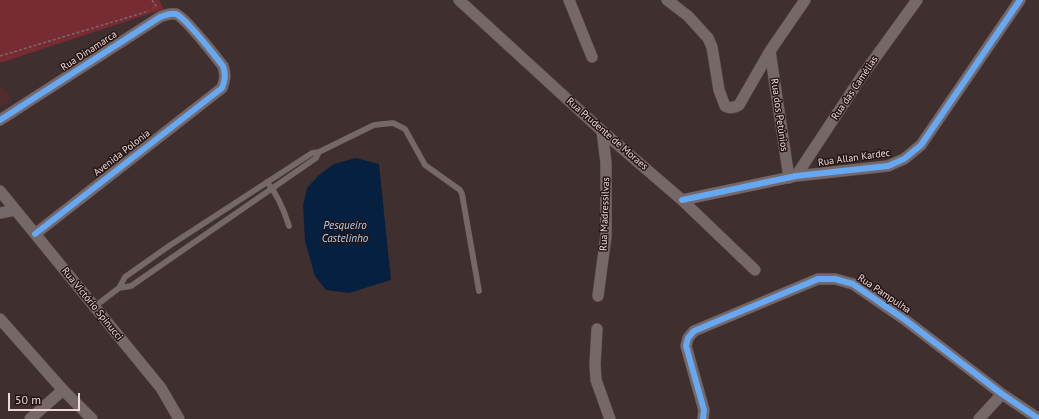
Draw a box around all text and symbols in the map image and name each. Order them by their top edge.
street label: Rua Dinamarca [59,28,119,74]
street label: Rua das Camélias [829,54,881,122]
street label: Rua dos Petúnios [768,78,790,152]
street label: Rua Prudente de Moraes [564,95,650,173]
street label: Avenida Polonia [91,127,153,179]
street label: Rua Allan Kardec [817,147,891,169]
street label: Rua Madressilvas [598,177,612,251]
water label: Pesqueiro Castelinho [322,219,368,245]
street label: Rua Victório Spinucci [59,265,125,343]
street label: Rua Pampulha [855,272,913,316]
scale bar [10,385,82,411]
text: 50 m [15,392,41,407]

